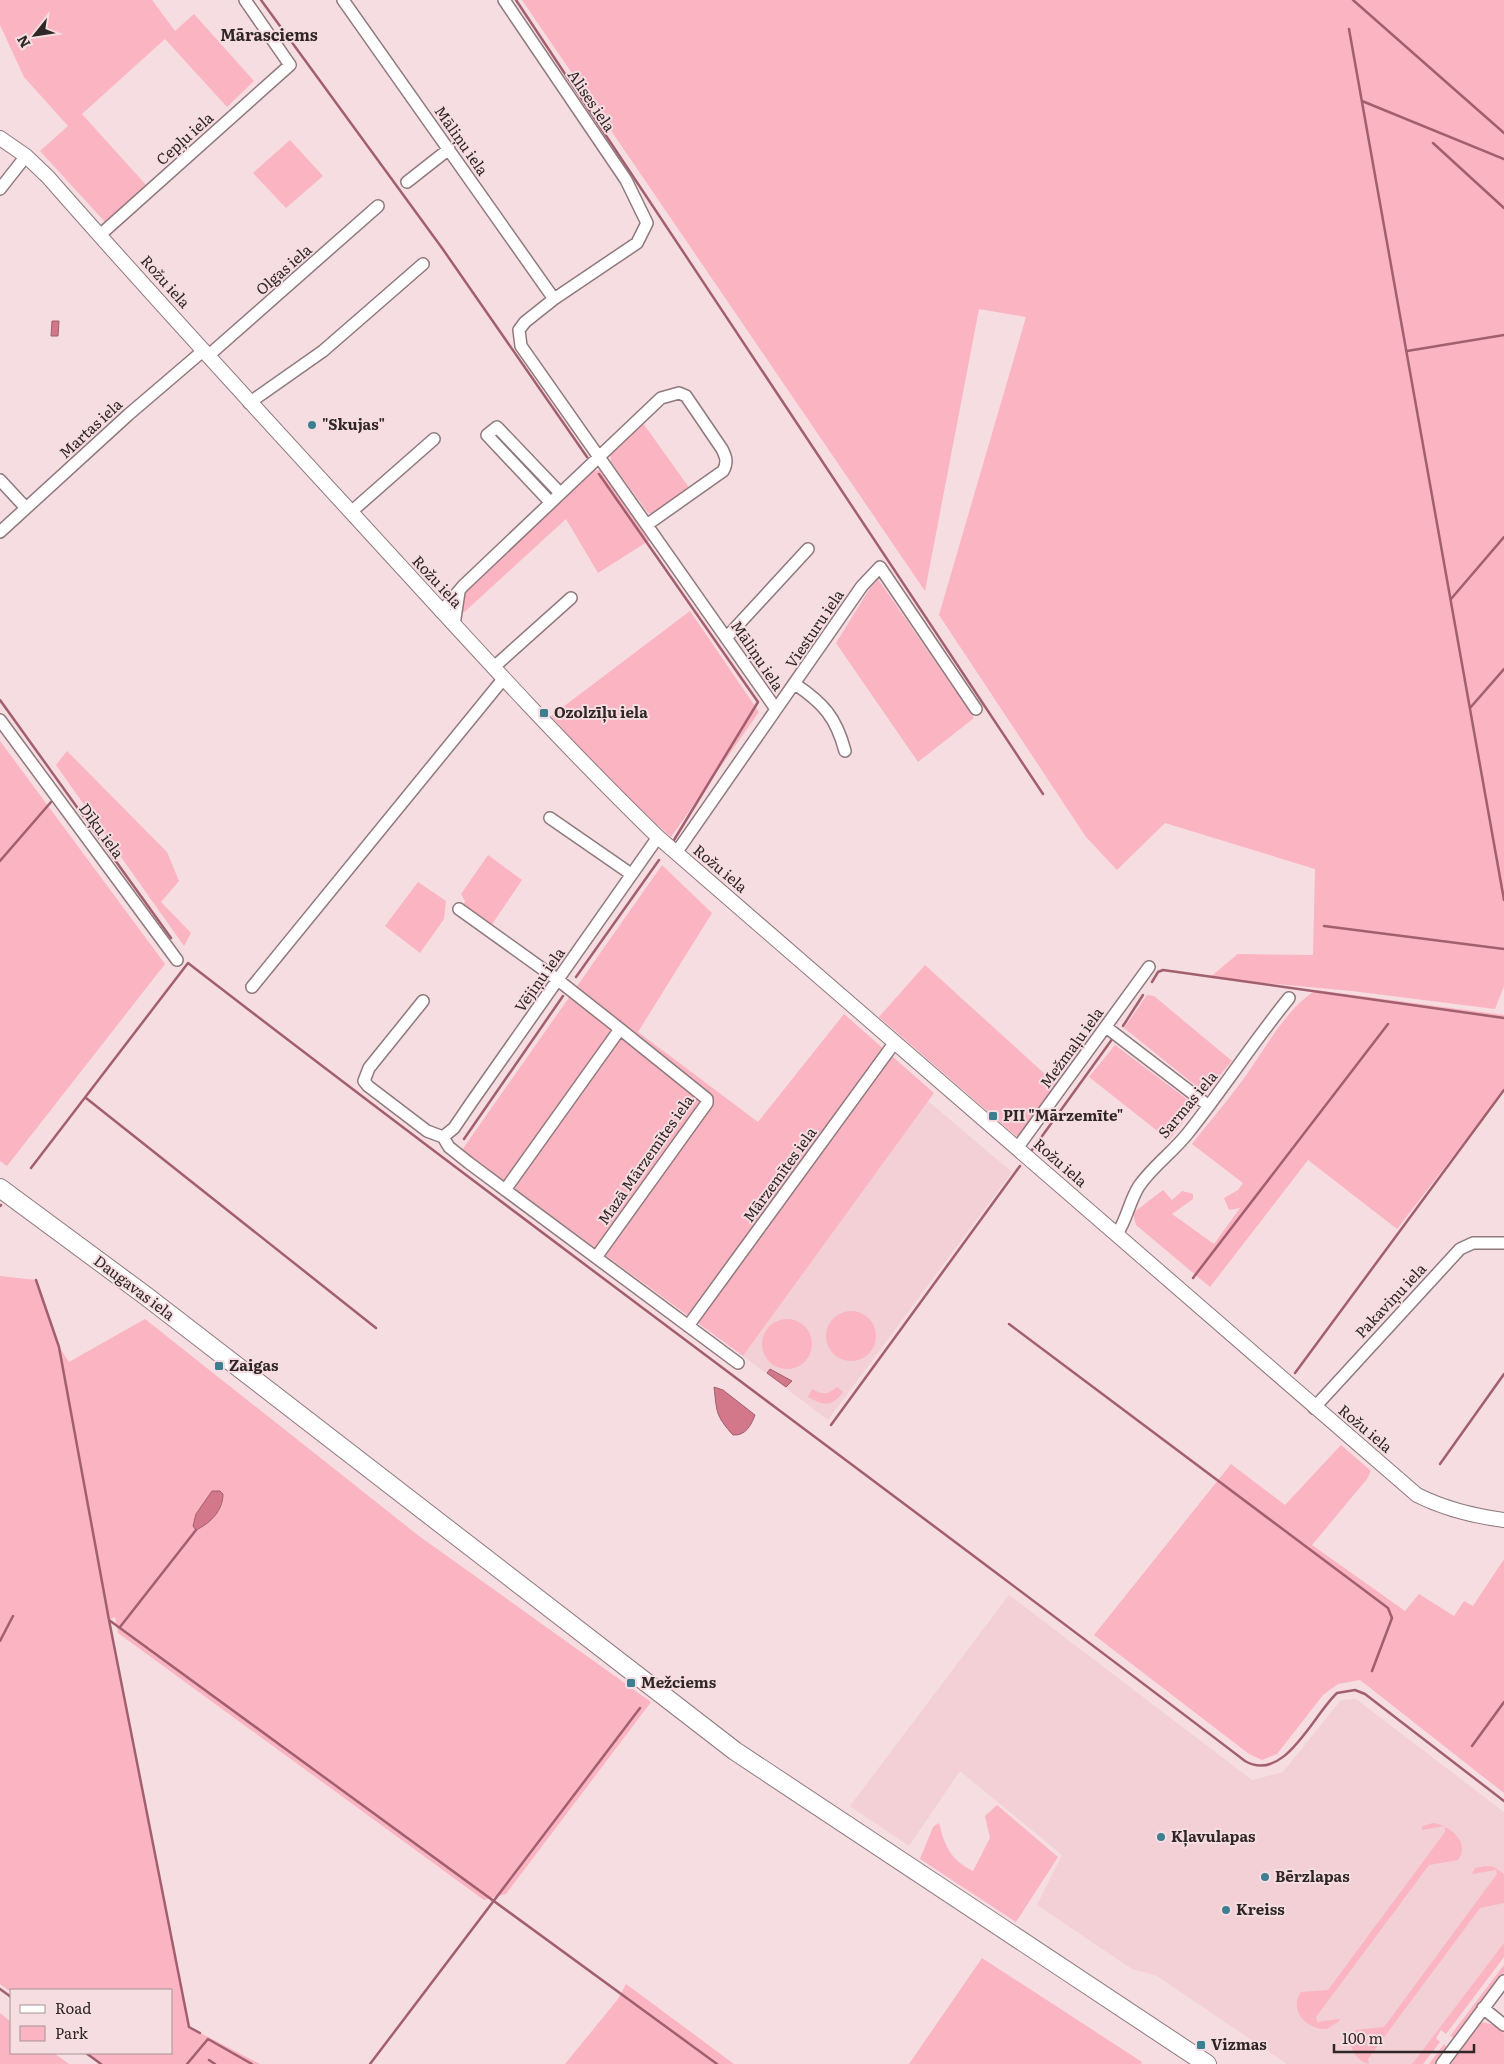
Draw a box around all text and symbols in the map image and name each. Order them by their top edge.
north arrow [10,10,60,60]
district label: Mārasciems [220,22,318,46]
text: N [11,32,34,52]
street label: Alises iela [563,64,622,137]
street label: Māliņu iela [430,101,495,180]
street label: Cepļu iela [150,105,218,170]
street label: Olgas iela [250,237,317,300]
street label: Rožu iela [136,249,197,313]
street label: Martas iela [53,392,127,463]
place label: "Skujas" [322,412,385,435]
marker: "Skujas" [306,419,318,431]
street label: Rožu iela [408,550,469,613]
street label: Viesturu iela [779,583,849,672]
street label: Māliņu iela [726,615,791,696]
place label: Ozolzīļu iela [554,700,648,723]
marker: Ozolzīļu iela [538,707,550,719]
street label: Dīķu iela [74,798,131,863]
street label: Rožu iela [689,838,754,898]
street label: Vējiņu iela [508,941,570,1016]
street label: Mežmaļu iela [1033,1001,1109,1092]
street label: Sarmas iela [1152,1065,1223,1143]
street label: Mazā Mārzemītes iela [591,1089,699,1229]
place label: PII "Mārzemīte" [1003,1103,1123,1126]
marker: PII "Mārzemīte" [987,1110,999,1122]
street label: Mārzemītes iela [736,1121,822,1227]
street label: Rožu iela [1029,1132,1094,1192]
street label: Daugavas iela [89,1249,181,1326]
street label: Pakaviņu iela [1349,1257,1431,1343]
place label: Zaigas [229,1353,279,1376]
marker: Zaigas [213,1360,225,1372]
street label: Rožu iela [1334,1398,1399,1458]
place label: Mežciems [641,1670,717,1693]
marker: Mežciems [625,1677,637,1689]
place label: Kļavulapas [1171,1824,1256,1847]
marker: Kļavulapas [1155,1831,1167,1843]
place label: Bērzlapas [1275,1864,1350,1887]
marker: Bērzlapas [1259,1871,1271,1883]
place label: Kreiss [1236,1897,1285,1920]
marker: Kreiss [1220,1904,1232,1916]
legend [10,1989,172,2054]
text: Road [55,1996,91,2019]
text: Park [55,2021,89,2044]
scale bar [1334,2022,1474,2054]
text: 100 m [1342,2026,1383,2049]
place label: Vizmas [1211,2032,1267,2055]
marker: Vizmas [1195,2039,1207,2051]

